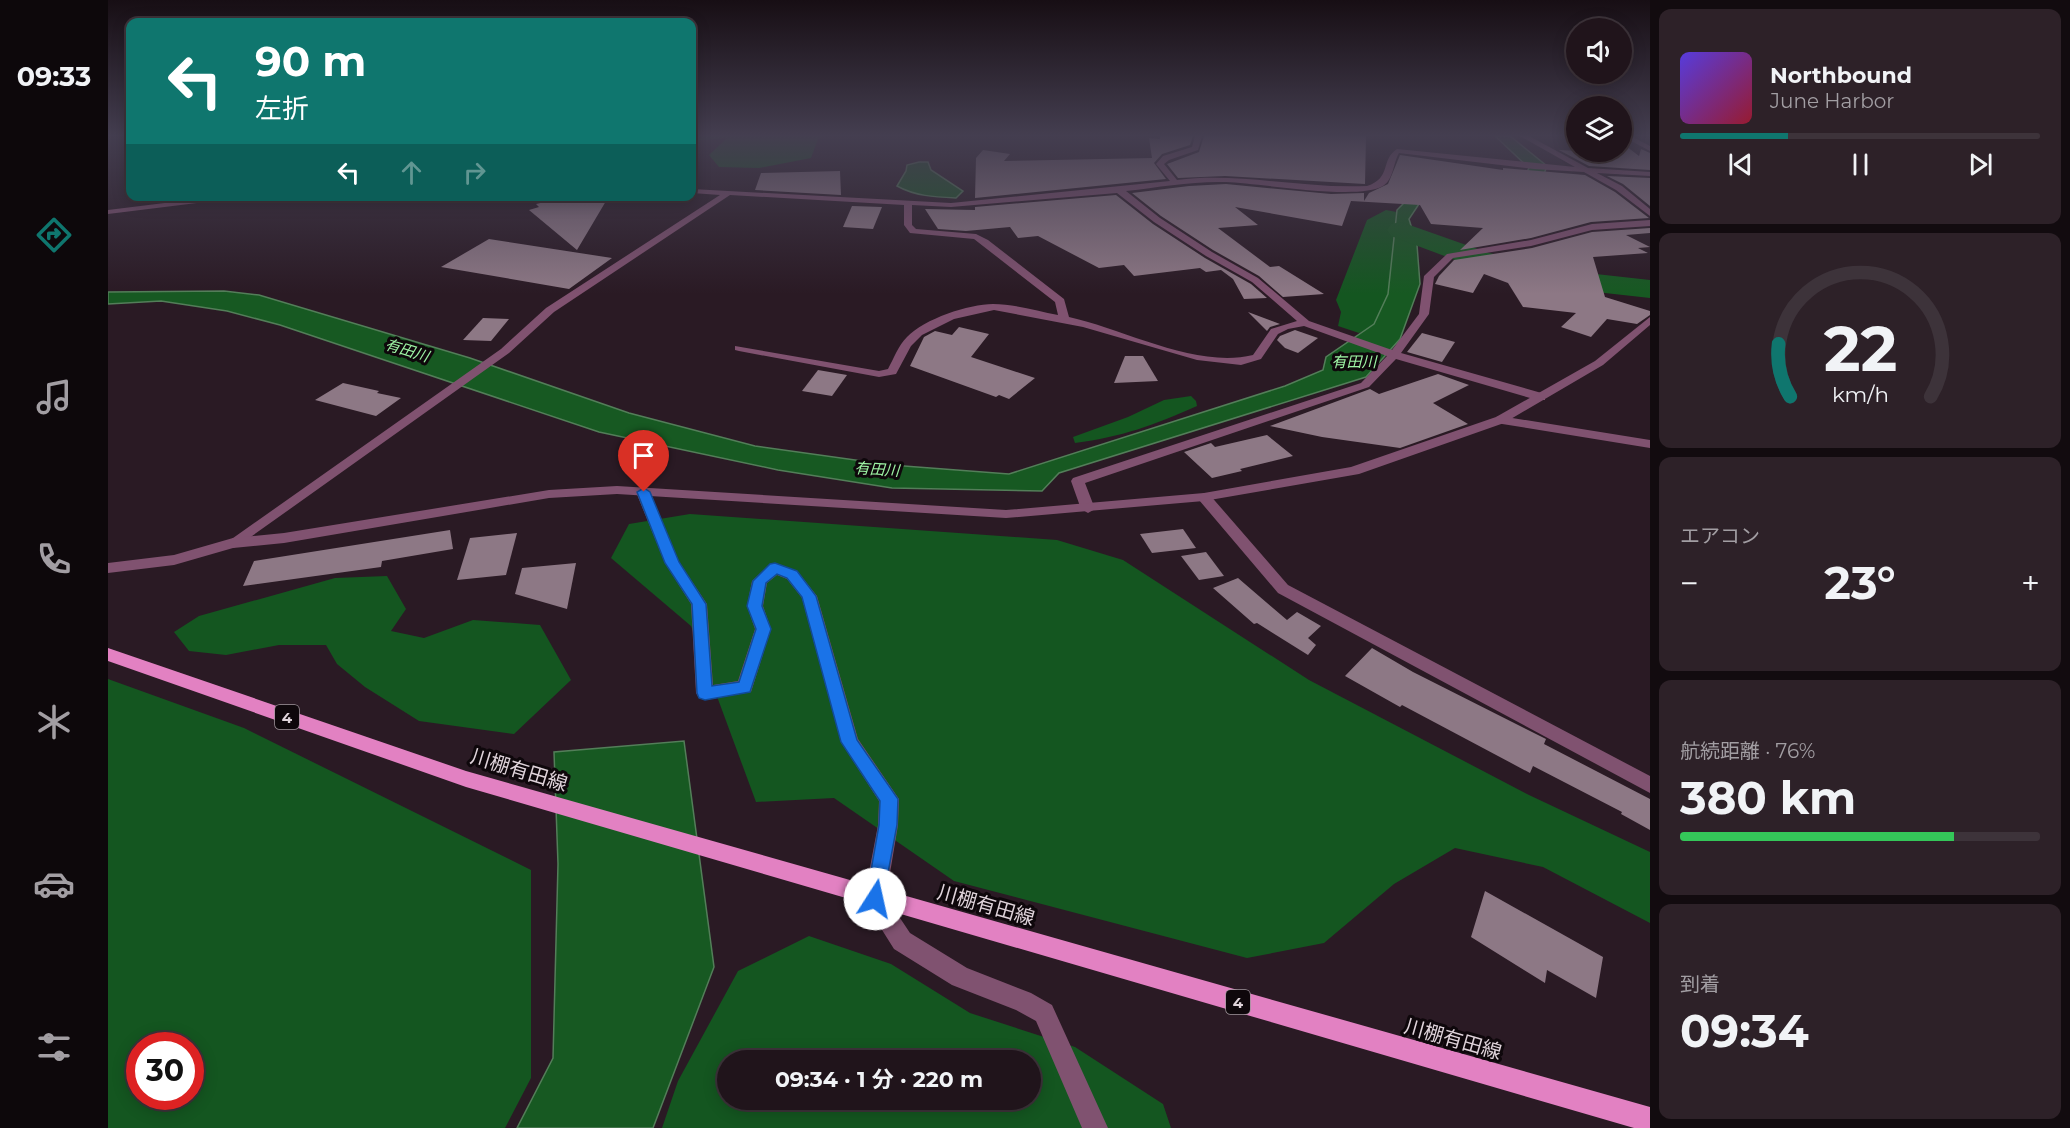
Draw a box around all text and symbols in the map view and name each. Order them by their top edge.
map controls [1566,18,1632,162]
button: sound [1566,18,1632,84]
text: 90 m [255,35,366,87]
icon: left [156,42,234,120]
text: 09:33 [17,60,91,93]
text: Northbound [1770,62,1912,89]
text: June Harbor [1770,89,1894,113]
text: 左折 [255,92,309,125]
button: layers [1566,96,1632,162]
icon: previous [1724,148,1757,181]
icon: pause [1844,148,1877,181]
icon: next [1964,148,1997,181]
icon: left [332,156,365,189]
icon: ahead [395,156,428,189]
icon: right [458,156,491,189]
icon: directions [33,214,75,256]
text: 22 [1823,311,1897,387]
water label: 有田川 [383,334,433,366]
water label: 有田川 [1331,352,1378,371]
icon: music [33,376,75,418]
text: km/h [1831,382,1889,408]
pin [618,430,669,492]
icon: arrive [627,439,660,472]
water label: 有田川 [854,458,902,480]
text: エアコン [1680,524,1760,548]
icon: phone [33,538,75,580]
text: 23° [1824,555,1896,610]
text: − [1680,563,1699,603]
text: + [2021,563,2040,603]
icon: climate [33,701,75,743]
road number: 4 [275,705,299,729]
text: 航続距離 · 76% [1680,739,1815,763]
street label: 川棚有田線 [468,744,570,796]
text: 380 km [1680,770,1856,825]
icon: car [33,863,75,905]
position arrow [843,867,907,931]
street label: 川棚有田線 [935,880,1037,930]
text: 到着 [1680,972,1720,996]
road number: 4 [1226,990,1250,1014]
text: 09:34 [1680,1003,1809,1058]
street label: 川棚有田線 [1402,1014,1504,1064]
icon: filters [33,1026,75,1068]
speed limit sign: 30 [126,1032,204,1110]
text: 09:34 · 1 分 · 220 m [775,1066,983,1093]

